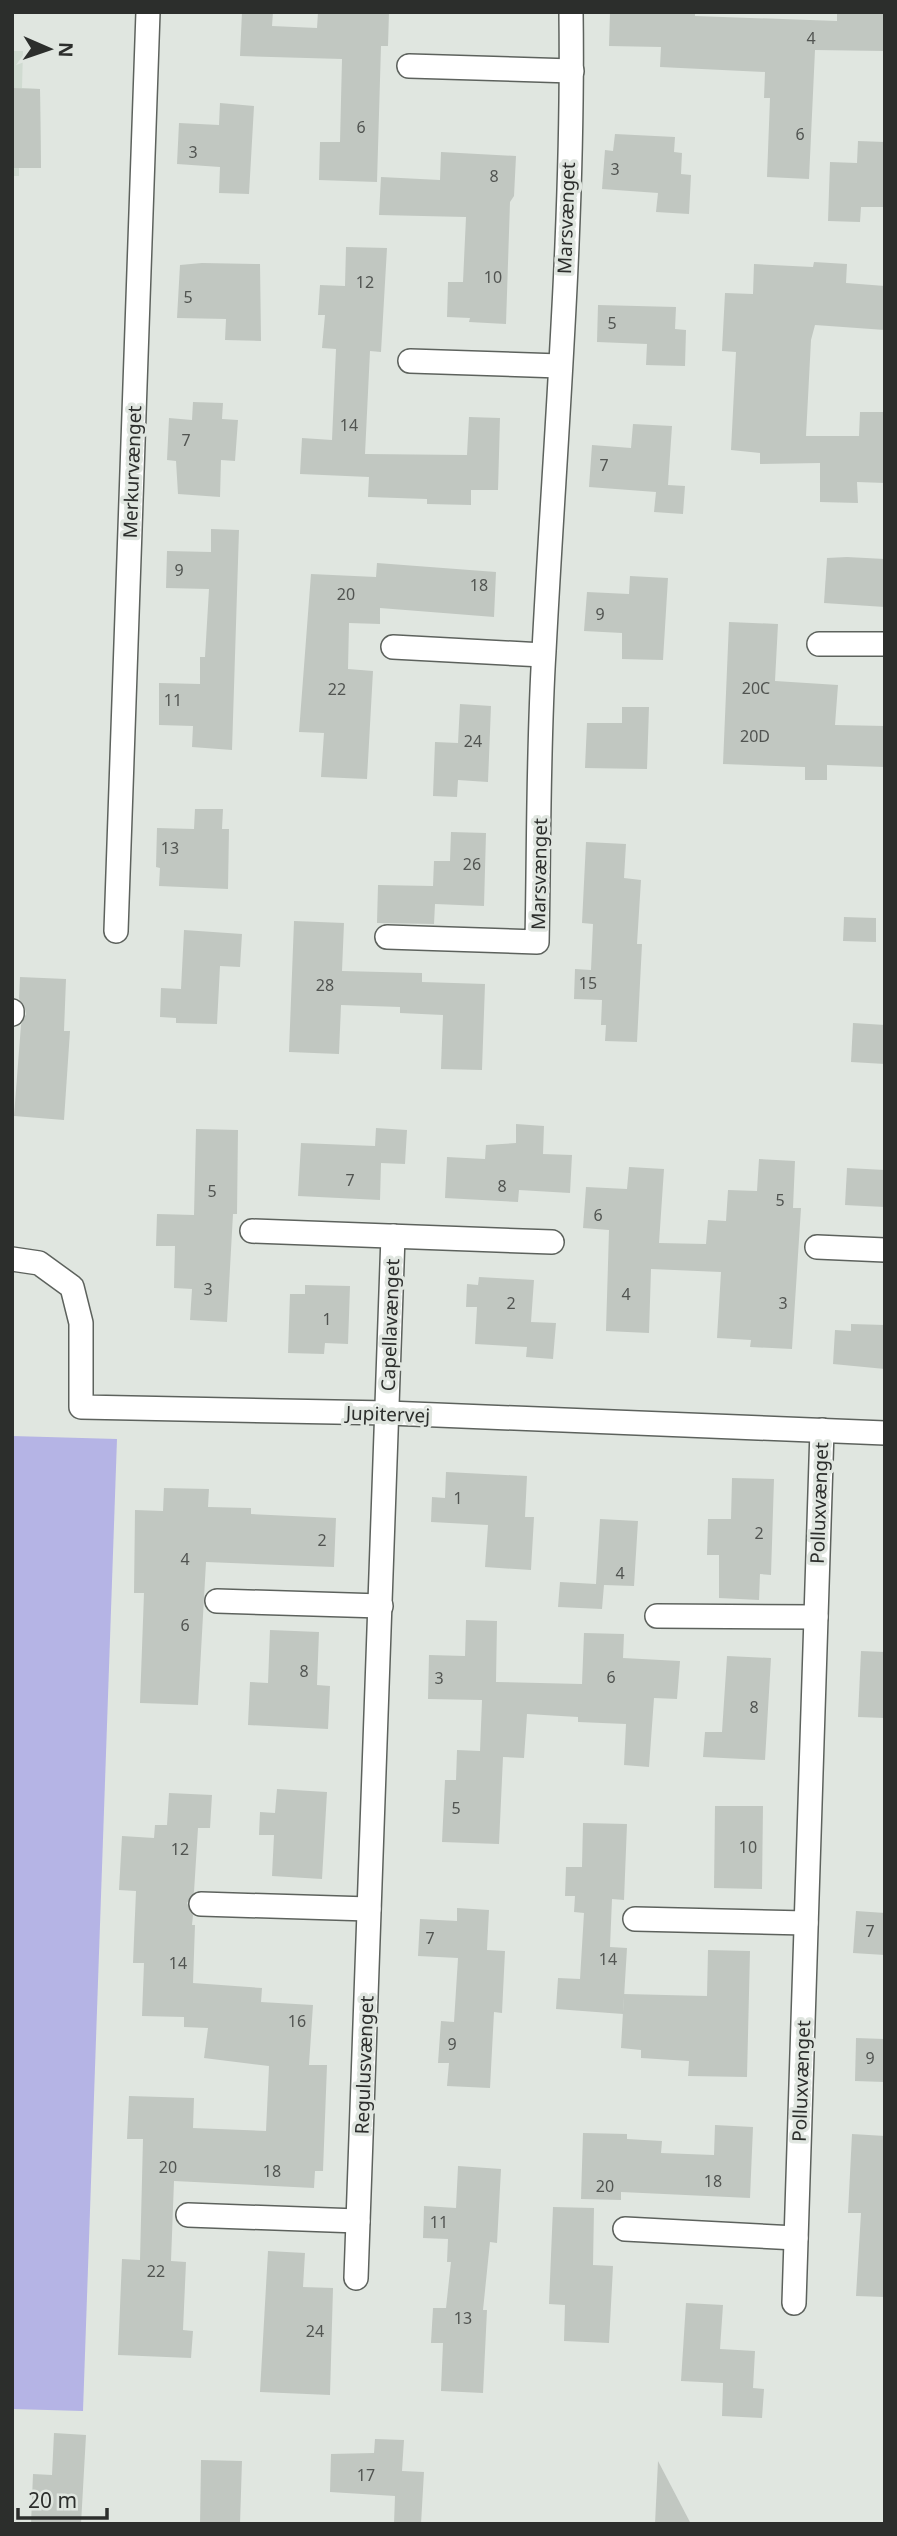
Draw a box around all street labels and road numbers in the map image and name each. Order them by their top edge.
street label: Marsvænget [551,161,581,274]
street label: Merkurvænget [117,405,147,539]
street label: Marsvænget [525,818,553,930]
street label: Capellavænget [375,1258,405,1392]
street label: Jupitervej [343,1399,431,1428]
street label: Polluxvænget [804,1442,834,1564]
street label: Regulusvænget [349,1995,379,2135]
street label: Polluxvænget [786,2020,816,2142]

